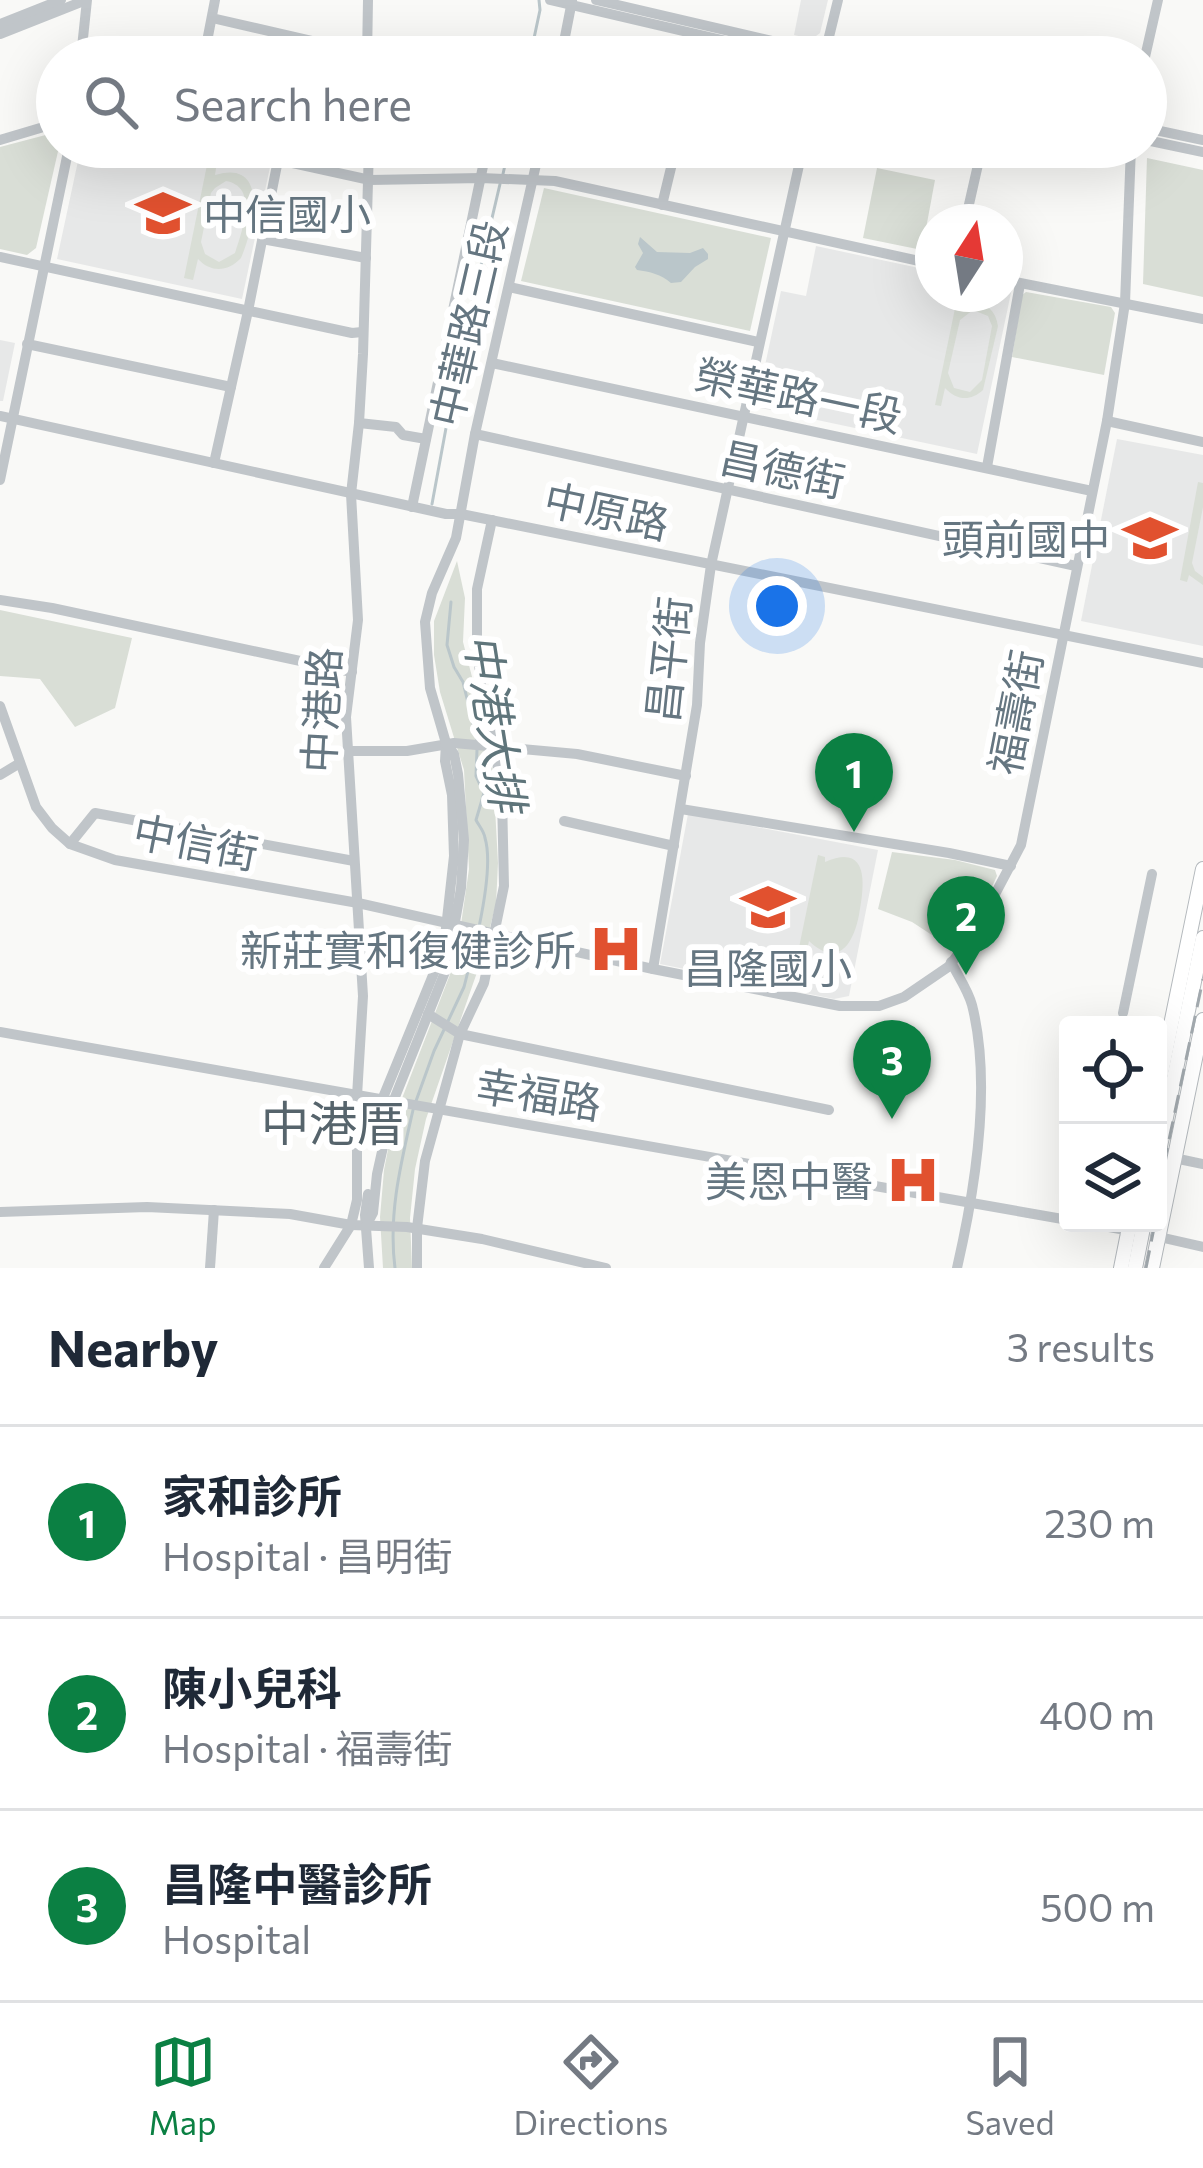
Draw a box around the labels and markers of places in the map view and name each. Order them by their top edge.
school or university icon: 中信國小 [134,184,192,242]
place label: 中信國小 [203,187,371,239]
school or university icon: 頭前國中 [1121,509,1179,567]
place label: 頭前國中 [942,512,1110,564]
pin: 1 [815,733,893,832]
pin: 2 [927,876,1005,975]
school or university icon: 昌隆國小 [739,878,797,936]
hospital icon: 新莊實和復健診所 [587,920,645,978]
place label: 新莊實和復健診所 [240,923,576,975]
place label: 昌隆國小 [684,941,852,993]
pin: 3 [853,1020,931,1119]
hospital icon: 美恩中醫 [884,1151,942,1209]
place label: 美恩中醫 [705,1154,873,1206]

